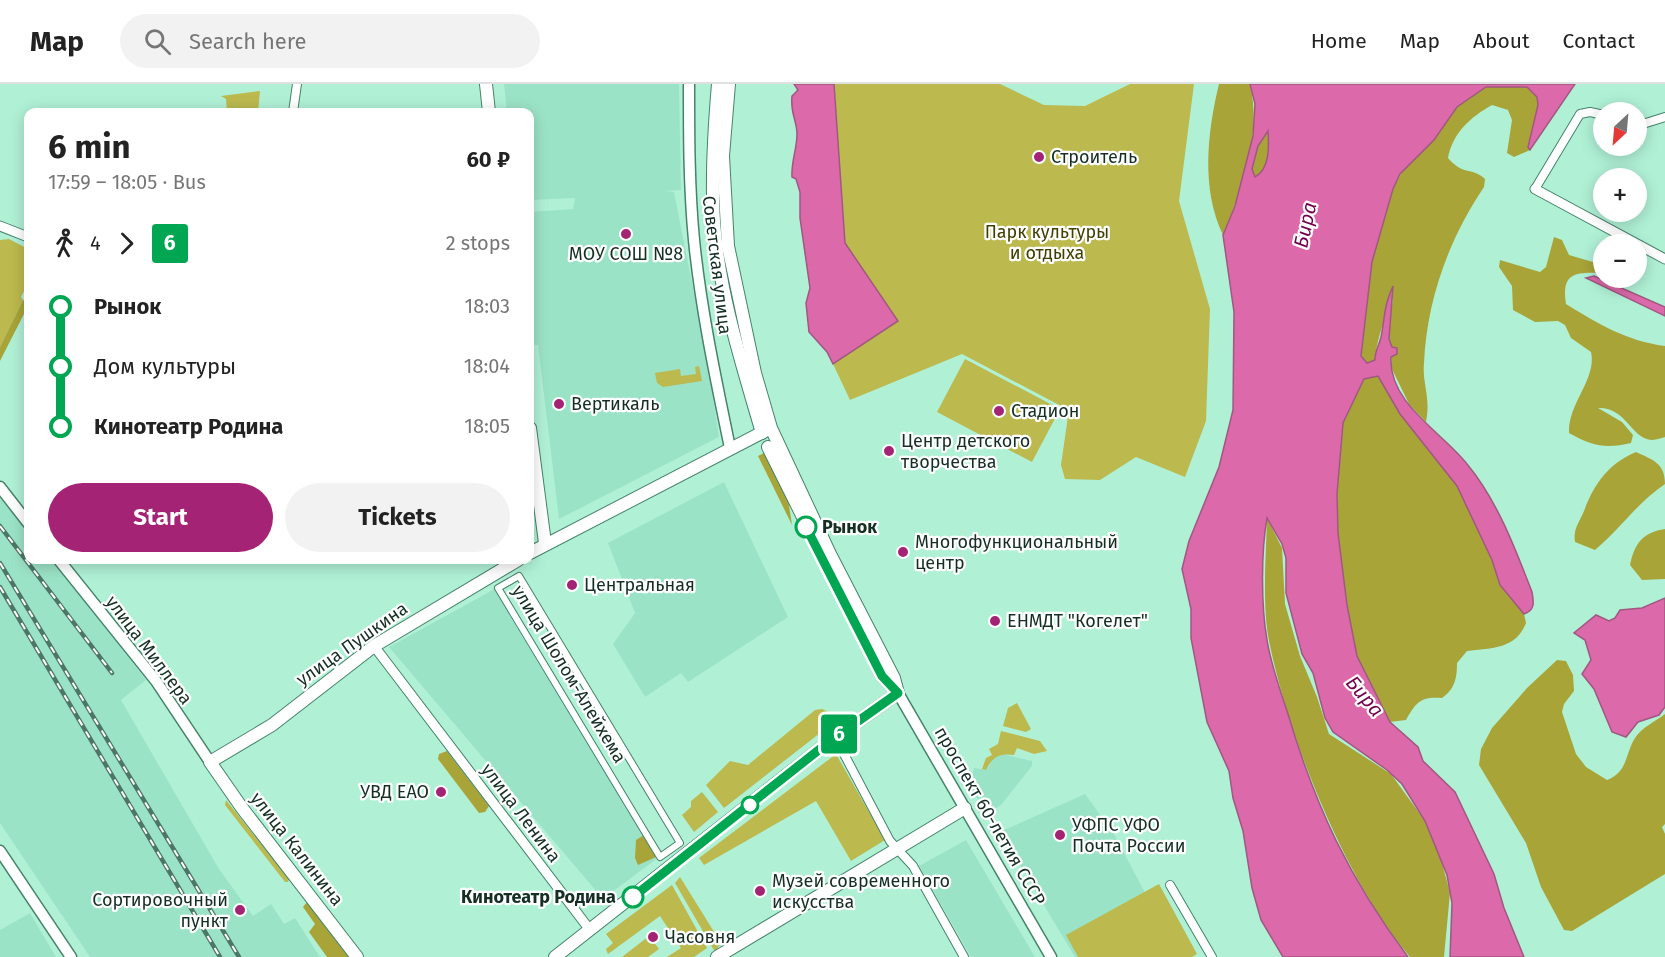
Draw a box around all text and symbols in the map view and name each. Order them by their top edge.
search box [120,14,540,68]
text: Map [30,25,84,58]
icon: search [141,25,174,58]
text: Search here [189,28,307,55]
text: Home [1311,28,1367,54]
text: Map [1400,28,1440,54]
text: About [1473,28,1530,54]
text: Contact [1563,28,1635,54]
north arrow [1593,102,1647,156]
map controls [1593,102,1647,288]
text: 6 min [48,127,131,167]
text: 60 ₽ [466,146,510,173]
place label: Строитель [1051,146,1137,168]
marker: Строитель [1032,150,1046,164]
button: + [1593,168,1647,222]
text: 17:59 – 18:05 · Bus [48,170,206,194]
street label: Советская улица [698,194,736,336]
water label: Бира [1288,200,1322,250]
park label: Парк культуры и отдыха [985,221,1109,264]
icon: walk [48,227,81,260]
icon: forward [110,227,143,260]
marker: МОУ СОШ №8 [619,227,633,241]
text: 6 [164,230,176,256]
text: 4 [90,231,101,255]
text: 2 stops [446,231,510,255]
button: − [1593,234,1647,288]
place label: МОУ СОШ №8 [569,243,683,265]
text: Рынок [94,293,161,320]
text: 18:03 [465,294,510,318]
text: Дом культуры [94,353,236,380]
text: 18:04 [464,354,510,378]
place label: Вертикаль [571,393,659,415]
marker: Вертикаль [552,397,566,411]
place label: Стадион [1011,400,1079,422]
marker: Стадион [992,404,1006,418]
text: Кинотеатр Родина [94,413,283,440]
text: 18:05 [464,414,510,438]
place label: Центр детского творчества [901,430,1030,473]
marker: Центр детского творчества [882,444,896,458]
button: Start [48,483,273,552]
button: Tickets [285,483,510,552]
marker: Рынок [795,516,817,538]
place label: Рынок [822,516,877,538]
place label: Многофункциональный центр [915,531,1118,574]
marker: Многофункциональный центр [896,545,910,559]
place label: Центральная [584,574,695,596]
marker: Центральная [565,578,579,592]
street label: улица Шолом-Алейхема [507,581,631,767]
street label: улица Миллера [101,591,197,709]
street label: улица Пушкина [292,597,412,691]
place label: ЕНМДТ "Когелет" [1007,610,1148,632]
marker: ЕНМДТ "Когелет" [988,614,1002,628]
water label: Бира [1341,671,1389,721]
line badge: 6 [820,714,858,754]
text: 6 [833,721,845,747]
street label: проспект 60-летия СССР [930,723,1050,909]
street label: улица Ленина [477,759,565,867]
place label: УВД ЕАО [360,781,429,803]
marker: УВД ЕАО [434,785,448,799]
street label: улица Калинина [246,788,348,910]
unlabelled marker [741,796,759,814]
place label: УФПС УФО Почта России [1072,814,1185,857]
marker: УФПС УФО Почта России [1053,828,1067,842]
place label: Музей современного искусства [772,870,950,913]
marker: Музей современного искусства [753,884,767,898]
place label: Кинотеатр Родина [461,886,616,908]
marker: Кинотеатр Родина [622,886,644,908]
place label: Сортировочный пункт [92,889,229,932]
marker: Сортировочный пункт [233,903,247,917]
place label: Часовня [665,926,735,948]
marker: Часовня [646,930,660,944]

